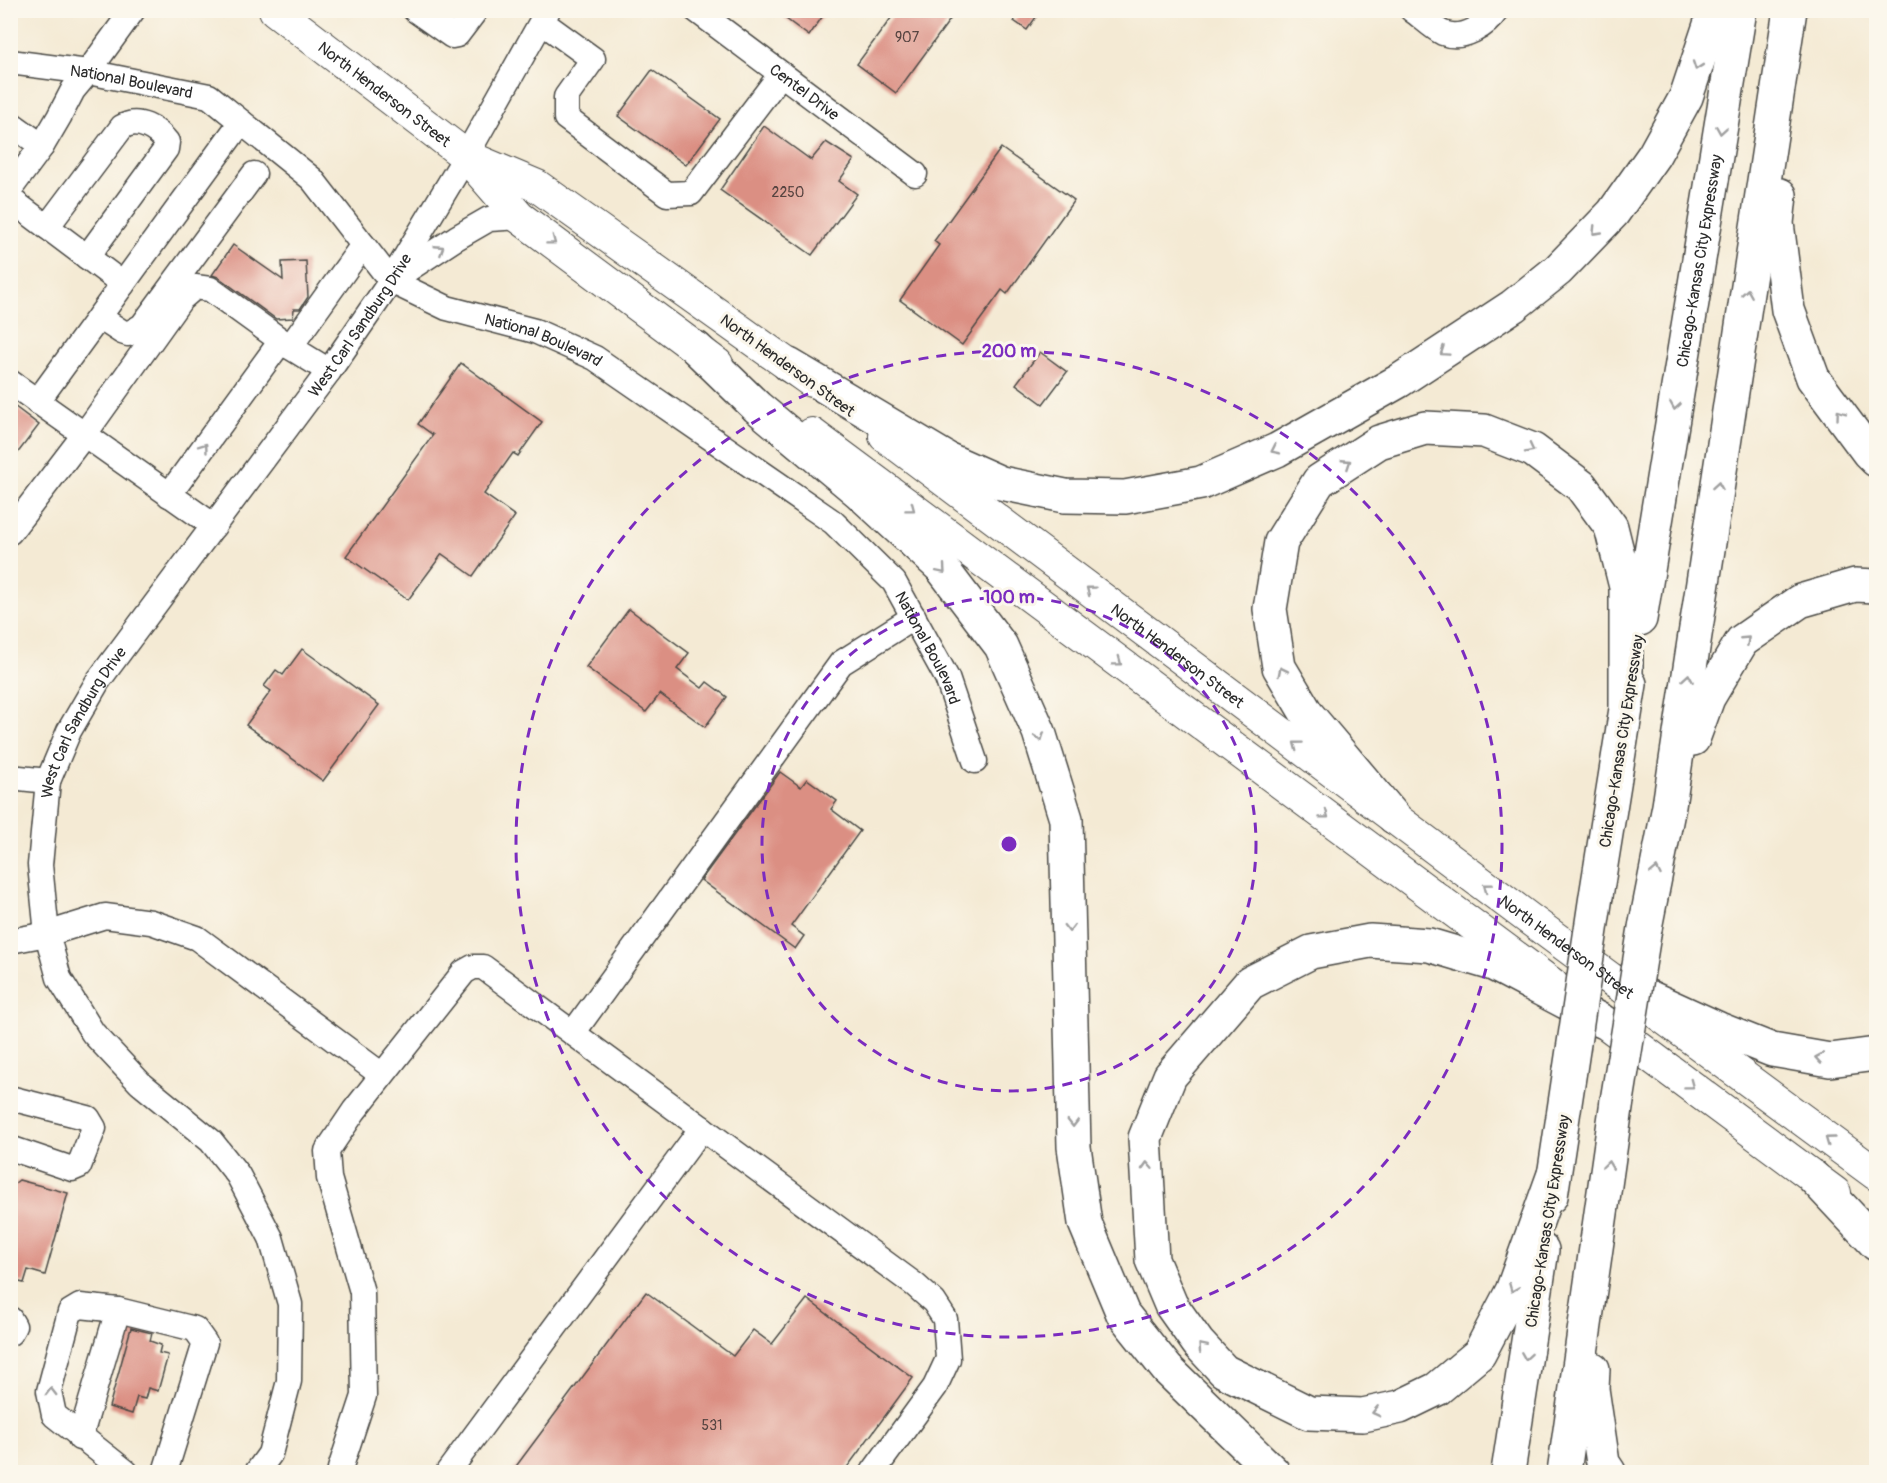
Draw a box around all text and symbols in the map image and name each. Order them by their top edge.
house number: 907 [895,29,920,46]
street label: North Henderson Street [314,37,455,152]
street label: Centel Drive [765,60,843,125]
one-way arrow [1691,60,1704,71]
street label: National Boulevard [69,61,194,104]
one-way arrow [1715,126,1727,135]
street label: Chicago-Kansas City Expressway [1672,153,1727,369]
house number: 2250 [772,184,804,201]
one-way arrow [1592,224,1603,235]
one-way arrow [545,234,556,245]
one-way arrow [433,245,444,256]
street label: West Carl Sandburg Drive [304,250,416,401]
one-way arrow [1741,288,1753,297]
street label: National Boulevard [482,309,606,371]
street label: North Henderson Street [716,310,859,422]
text: 200 m [982,340,1036,363]
one-way arrow [1439,344,1450,355]
one-way arrow [1670,401,1682,410]
one-way arrow [1836,410,1847,421]
one-way arrow [1523,442,1534,454]
one-way arrow [197,443,208,454]
one-way arrow [1271,443,1282,454]
one-way arrow [1341,459,1351,471]
one-way arrow [1711,481,1723,490]
one-way arrow [904,501,915,512]
one-way arrow [935,563,946,574]
text: 100 m [983,586,1035,609]
one-way arrow [1086,586,1097,597]
street label: National Boulevard [890,588,964,707]
street label: North Henderson Street [1106,600,1248,713]
street label: Chicago-Kansas City Expressway [1595,633,1649,849]
one-way arrow [1740,636,1750,647]
street label: West Carl Sandburg Drive [37,643,131,799]
one-way arrow [1112,654,1123,665]
one-way arrow [1278,667,1290,678]
one-way arrow [1682,674,1694,683]
one-way arrow [1033,731,1046,742]
one-way arrow [1292,741,1303,752]
one-way arrow [1319,808,1330,819]
centre of rings [999,834,1019,854]
one-way arrow [1649,866,1662,876]
one-way arrow [1482,883,1493,894]
street label: North Henderson Street [1495,891,1638,1004]
one-way arrow [1063,923,1075,932]
one-way arrow [1814,1052,1824,1065]
one-way arrow [1683,1078,1694,1089]
street label: Chicago-Kansas City Expressway [1521,1113,1575,1329]
one-way arrow [1067,1118,1079,1127]
one-way arrow [1825,1136,1836,1147]
one-way arrow [1140,1161,1153,1170]
one-way arrow [1601,1161,1613,1170]
one-way arrow [1508,1282,1520,1293]
one-way arrow [1198,1343,1209,1353]
one-way arrow [1521,1352,1533,1361]
one-way arrow [45,1387,57,1396]
one-way arrow [1371,1405,1381,1418]
house number: 531 [702,1417,722,1434]

